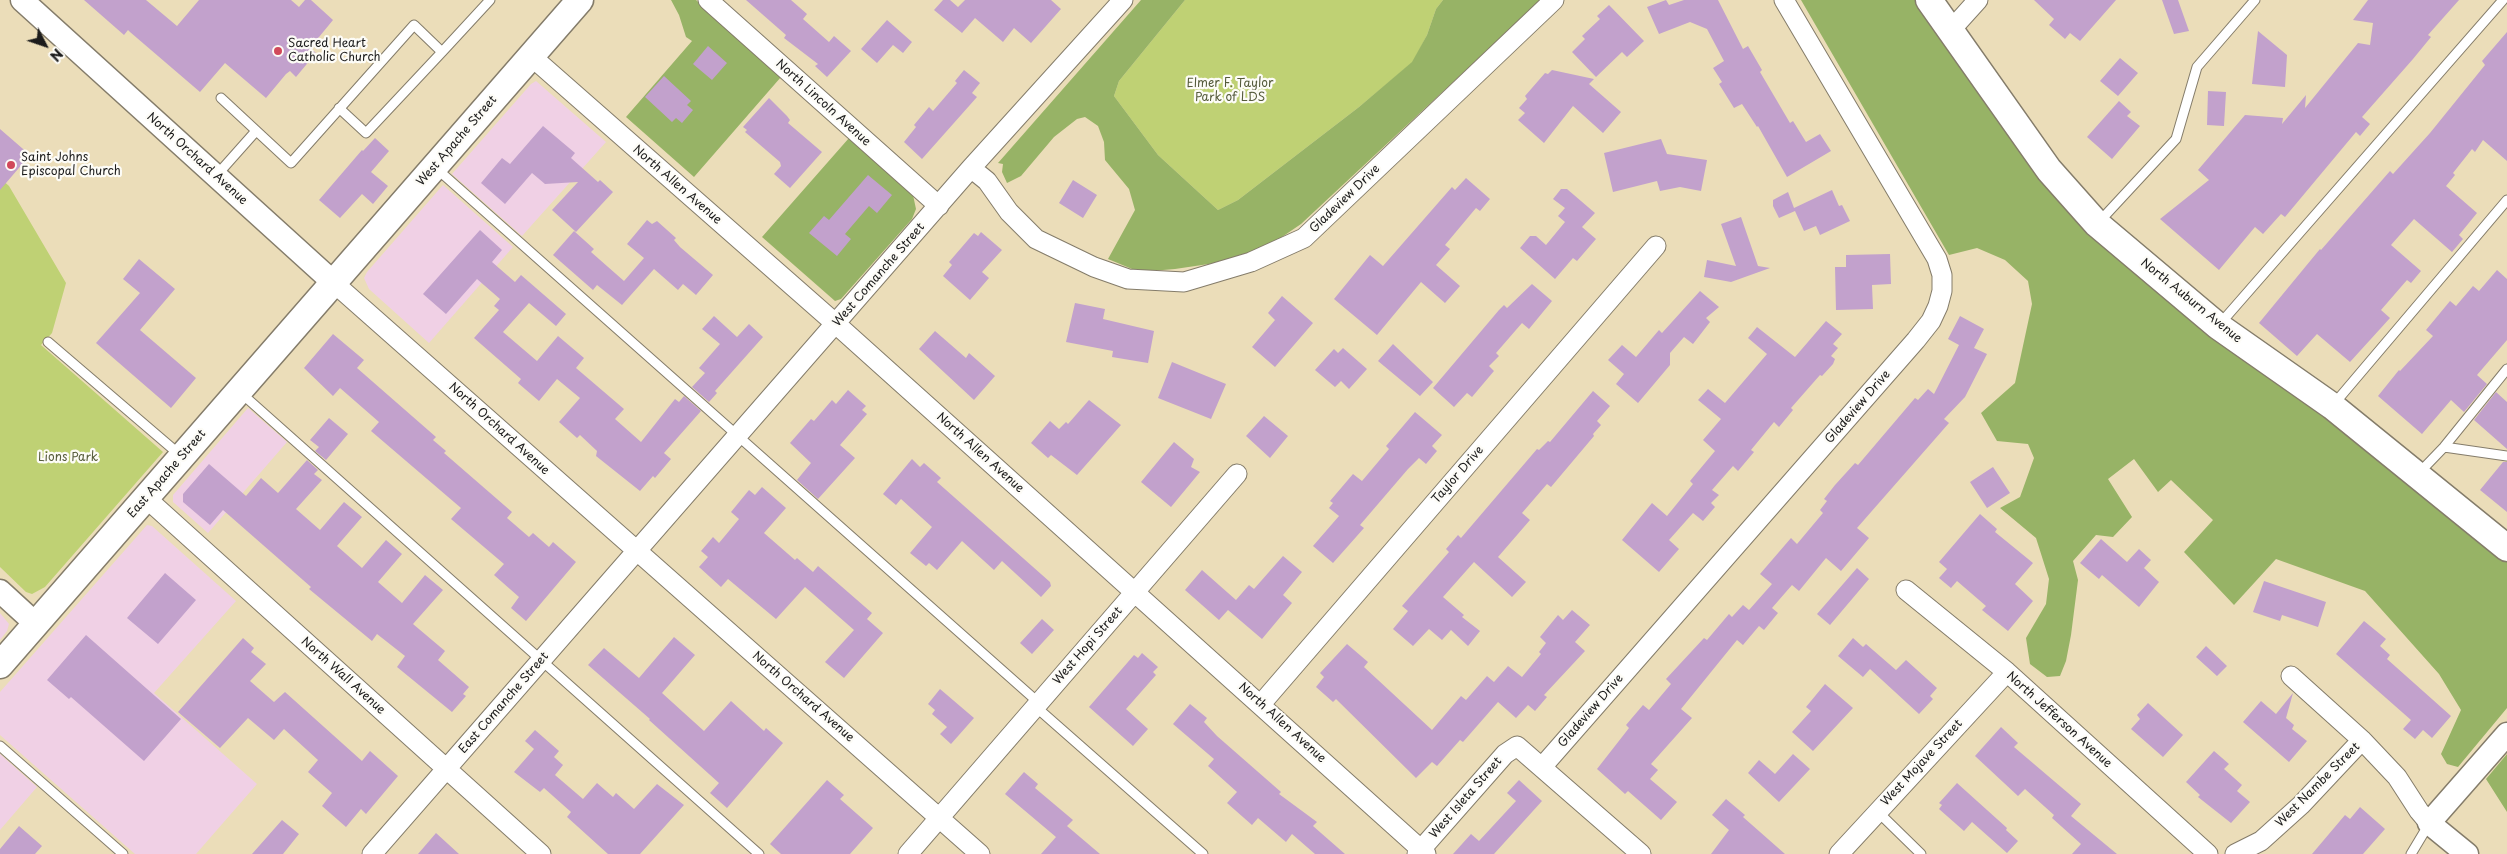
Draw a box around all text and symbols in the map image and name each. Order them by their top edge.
north arrow [20,20,70,70]
place label: Sacred Heart Catholic Church [288,37,381,65]
text: N [45,44,68,66]
marker: Sacred Heart Catholic Church [272,45,284,57]
street label: North Lincoln Avenue [773,57,873,149]
park label: Elmer F. Taylor Park of LDS [1187,77,1273,105]
street label: West Apache Street [414,93,500,189]
street label: North Orchard Avenue [144,110,250,208]
street label: North Allen Avenue [630,143,724,227]
place label: Saint Johns Episcopal Church [21,151,121,179]
marker: Saint Johns Episcopal Church [5,159,17,171]
street label: Gladeview Drive [1307,162,1383,236]
street label: West Comanche Street [830,220,928,330]
street label: North Auburn Avenue [2138,256,2244,346]
street label: Gladeview Drive [1822,368,1894,446]
street label: North Orchard Avenue [446,380,552,478]
street label: North Allen Avenue [933,410,1027,496]
street label: East Apache Street [125,427,209,521]
street label: Taylor Drive [1429,443,1487,507]
park label: Lions Park [38,451,98,465]
street label: West Hopi Street [1050,604,1126,688]
street label: North Wall Avenue [298,634,388,718]
street label: East Comanche Street [456,649,552,757]
street label: North Orchard Avenue [749,649,857,745]
street label: North Jefferson Avenue [2003,669,2115,771]
street label: Gladeview Drive [1555,672,1627,750]
street label: North Allen Avenue [1235,680,1329,766]
street label: West Mojave Street [1878,717,1966,809]
street label: West Nambe Street [2273,740,2363,830]
street label: West Isleta Street [1427,755,1505,841]

